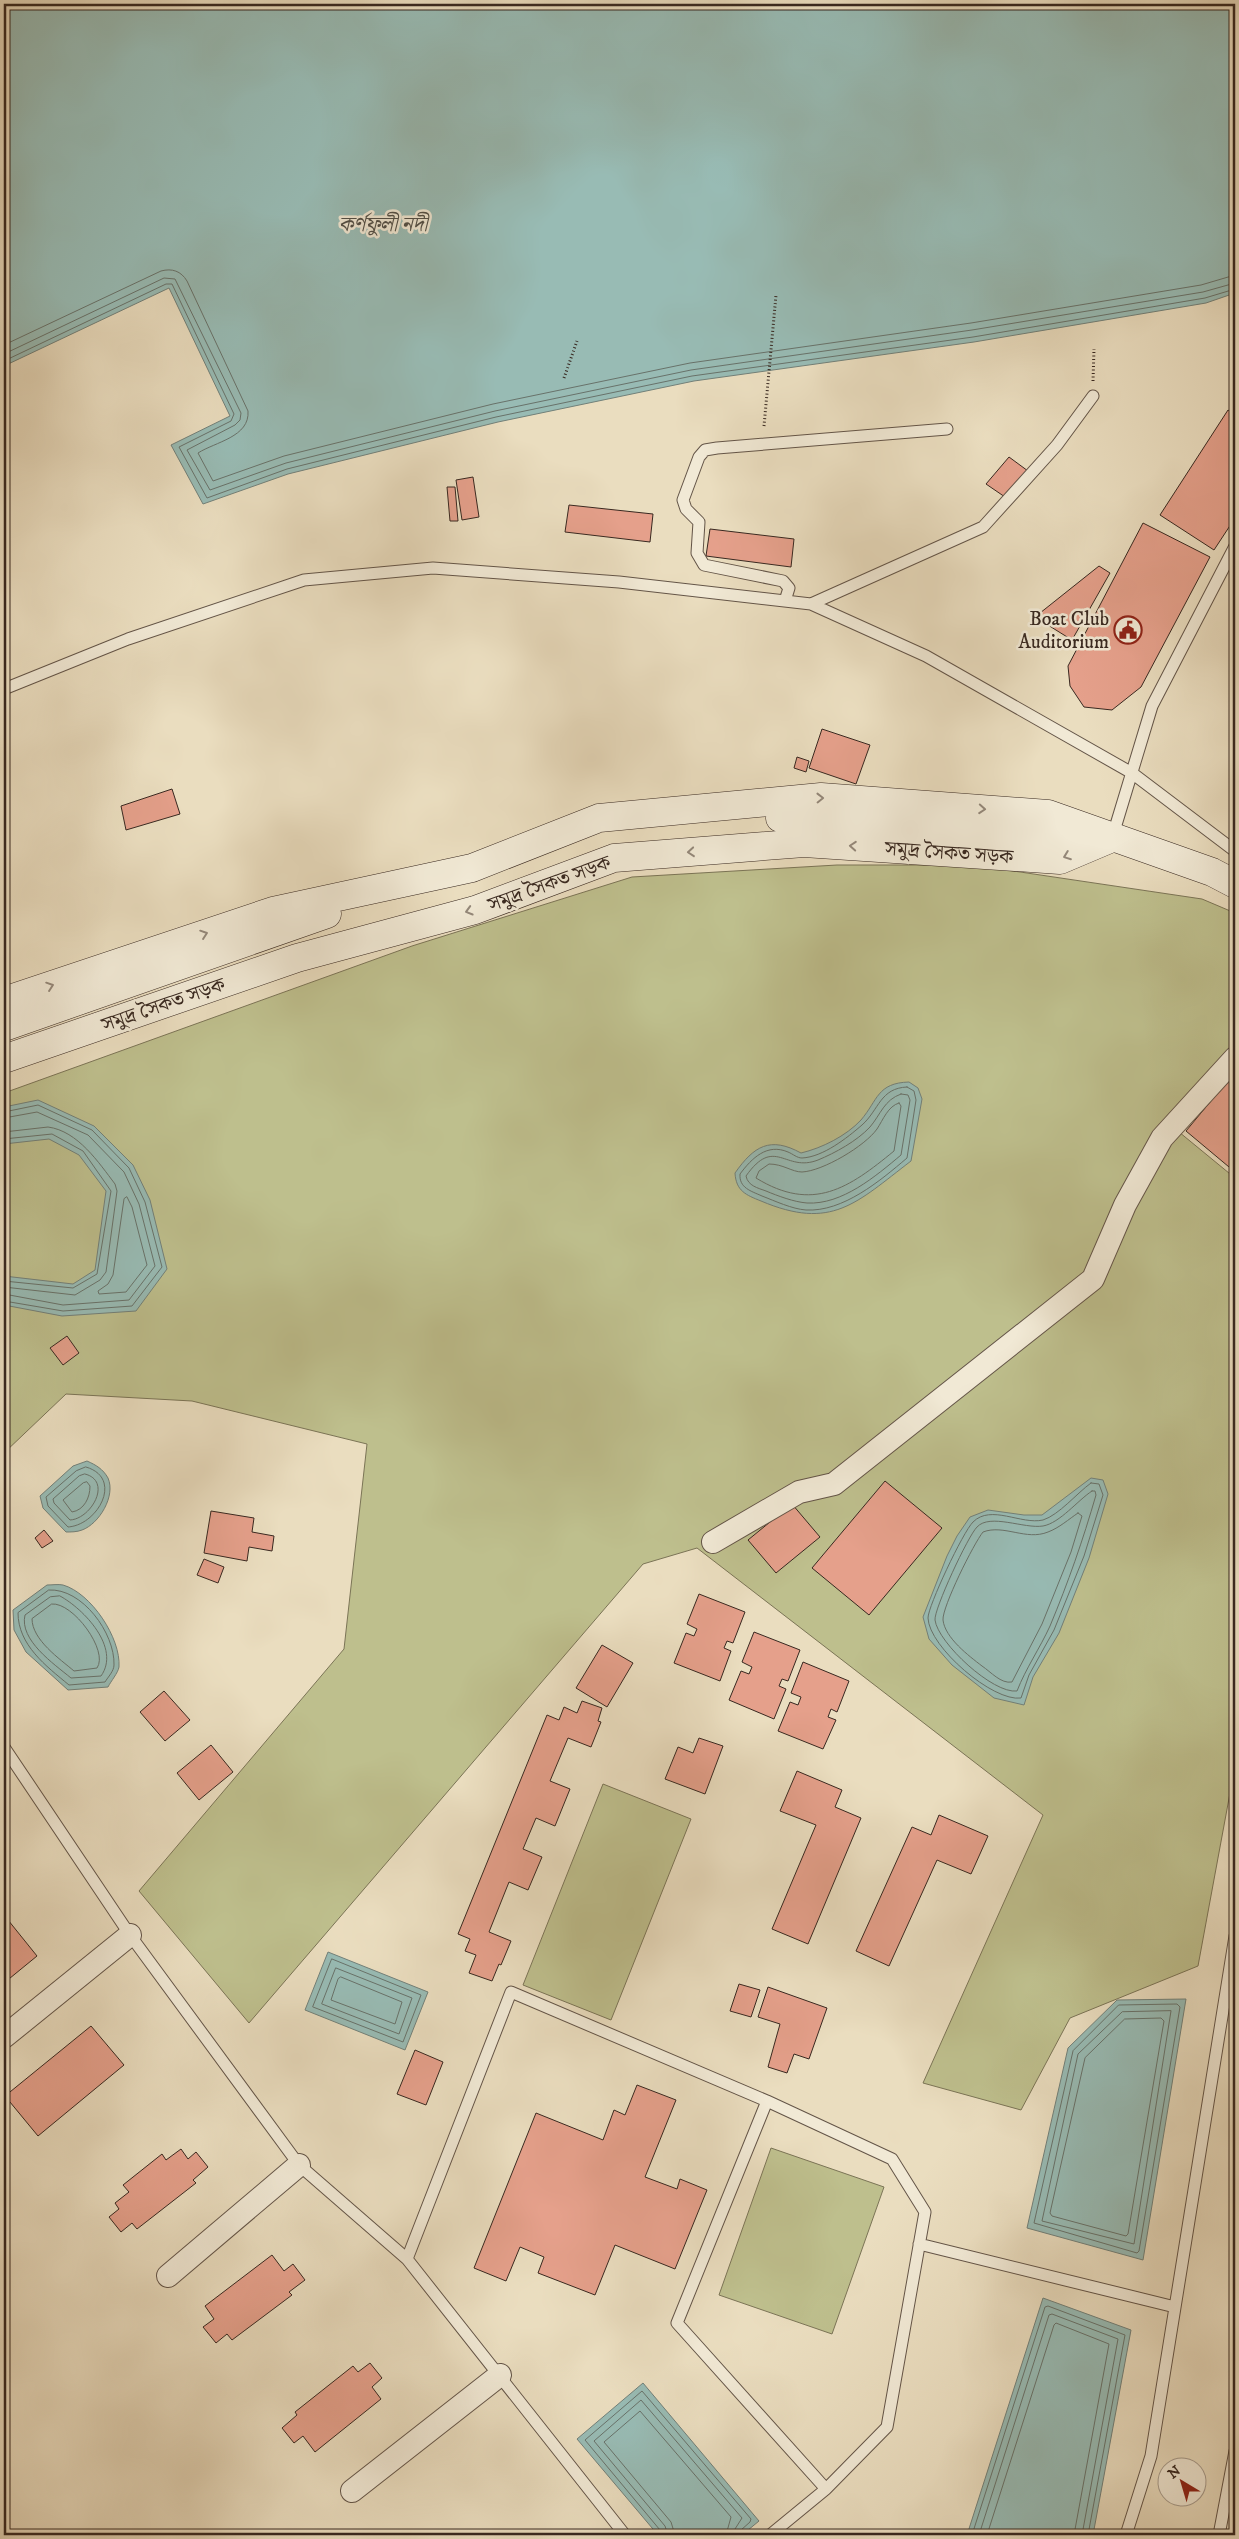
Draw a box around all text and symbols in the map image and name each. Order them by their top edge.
water label: কর্ণফুলী নদী [339,211,430,238]
place label: Boat Club Auditorium [1018,607,1109,655]
public building icon: Boat Club Auditorium [1113,615,1143,645]
one-way arrow [816,792,824,803]
one-way arrow [978,803,986,814]
street label: সমুদ্র সৈকত সড়ক [883,834,1015,871]
one-way arrow [849,841,857,852]
one-way arrow [687,846,695,857]
street label: সমুদ্র সৈকত সড়ক [483,848,615,919]
one-way arrow [1064,851,1072,861]
one-way arrow [465,906,473,916]
one-way arrow [199,930,208,940]
street label: সমুদ্র সৈকত সড়ক [97,970,229,1039]
one-way arrow [45,981,54,991]
north arrow [1156,2456,1206,2506]
text: N [1165,2462,1185,2483]

